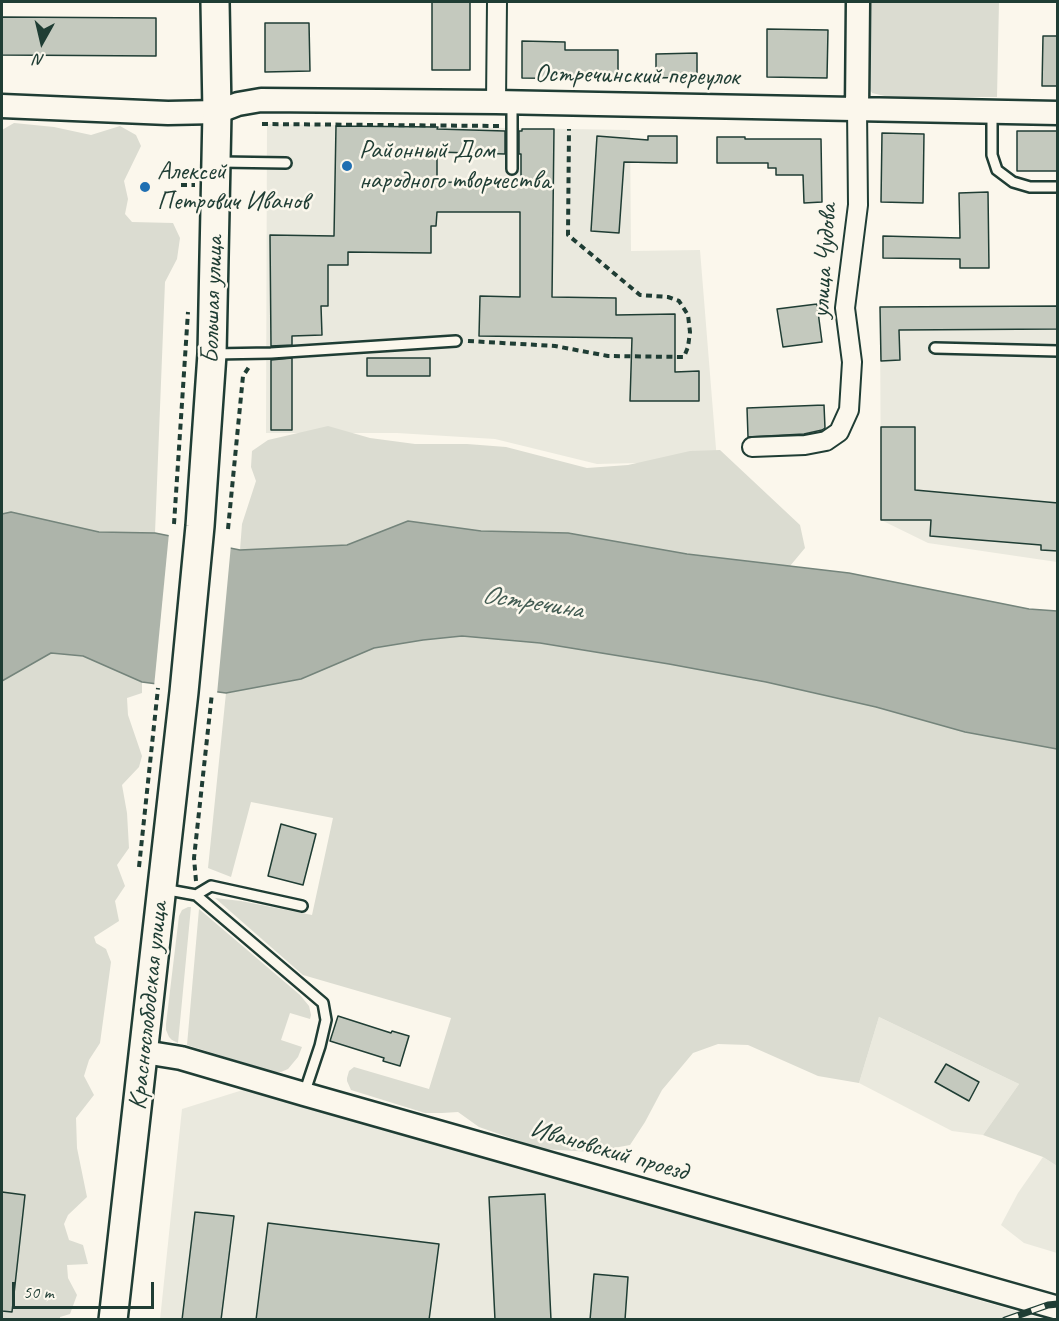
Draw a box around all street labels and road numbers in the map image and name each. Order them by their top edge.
street label: Остречинский переулок [534,59,740,93]
street label: улица Чудова [805,203,845,319]
street label: Большая улица [195,236,231,364]
street label: Краснослободская улица [123,900,175,1112]
street label: Ивановский проезд [527,1114,691,1188]

